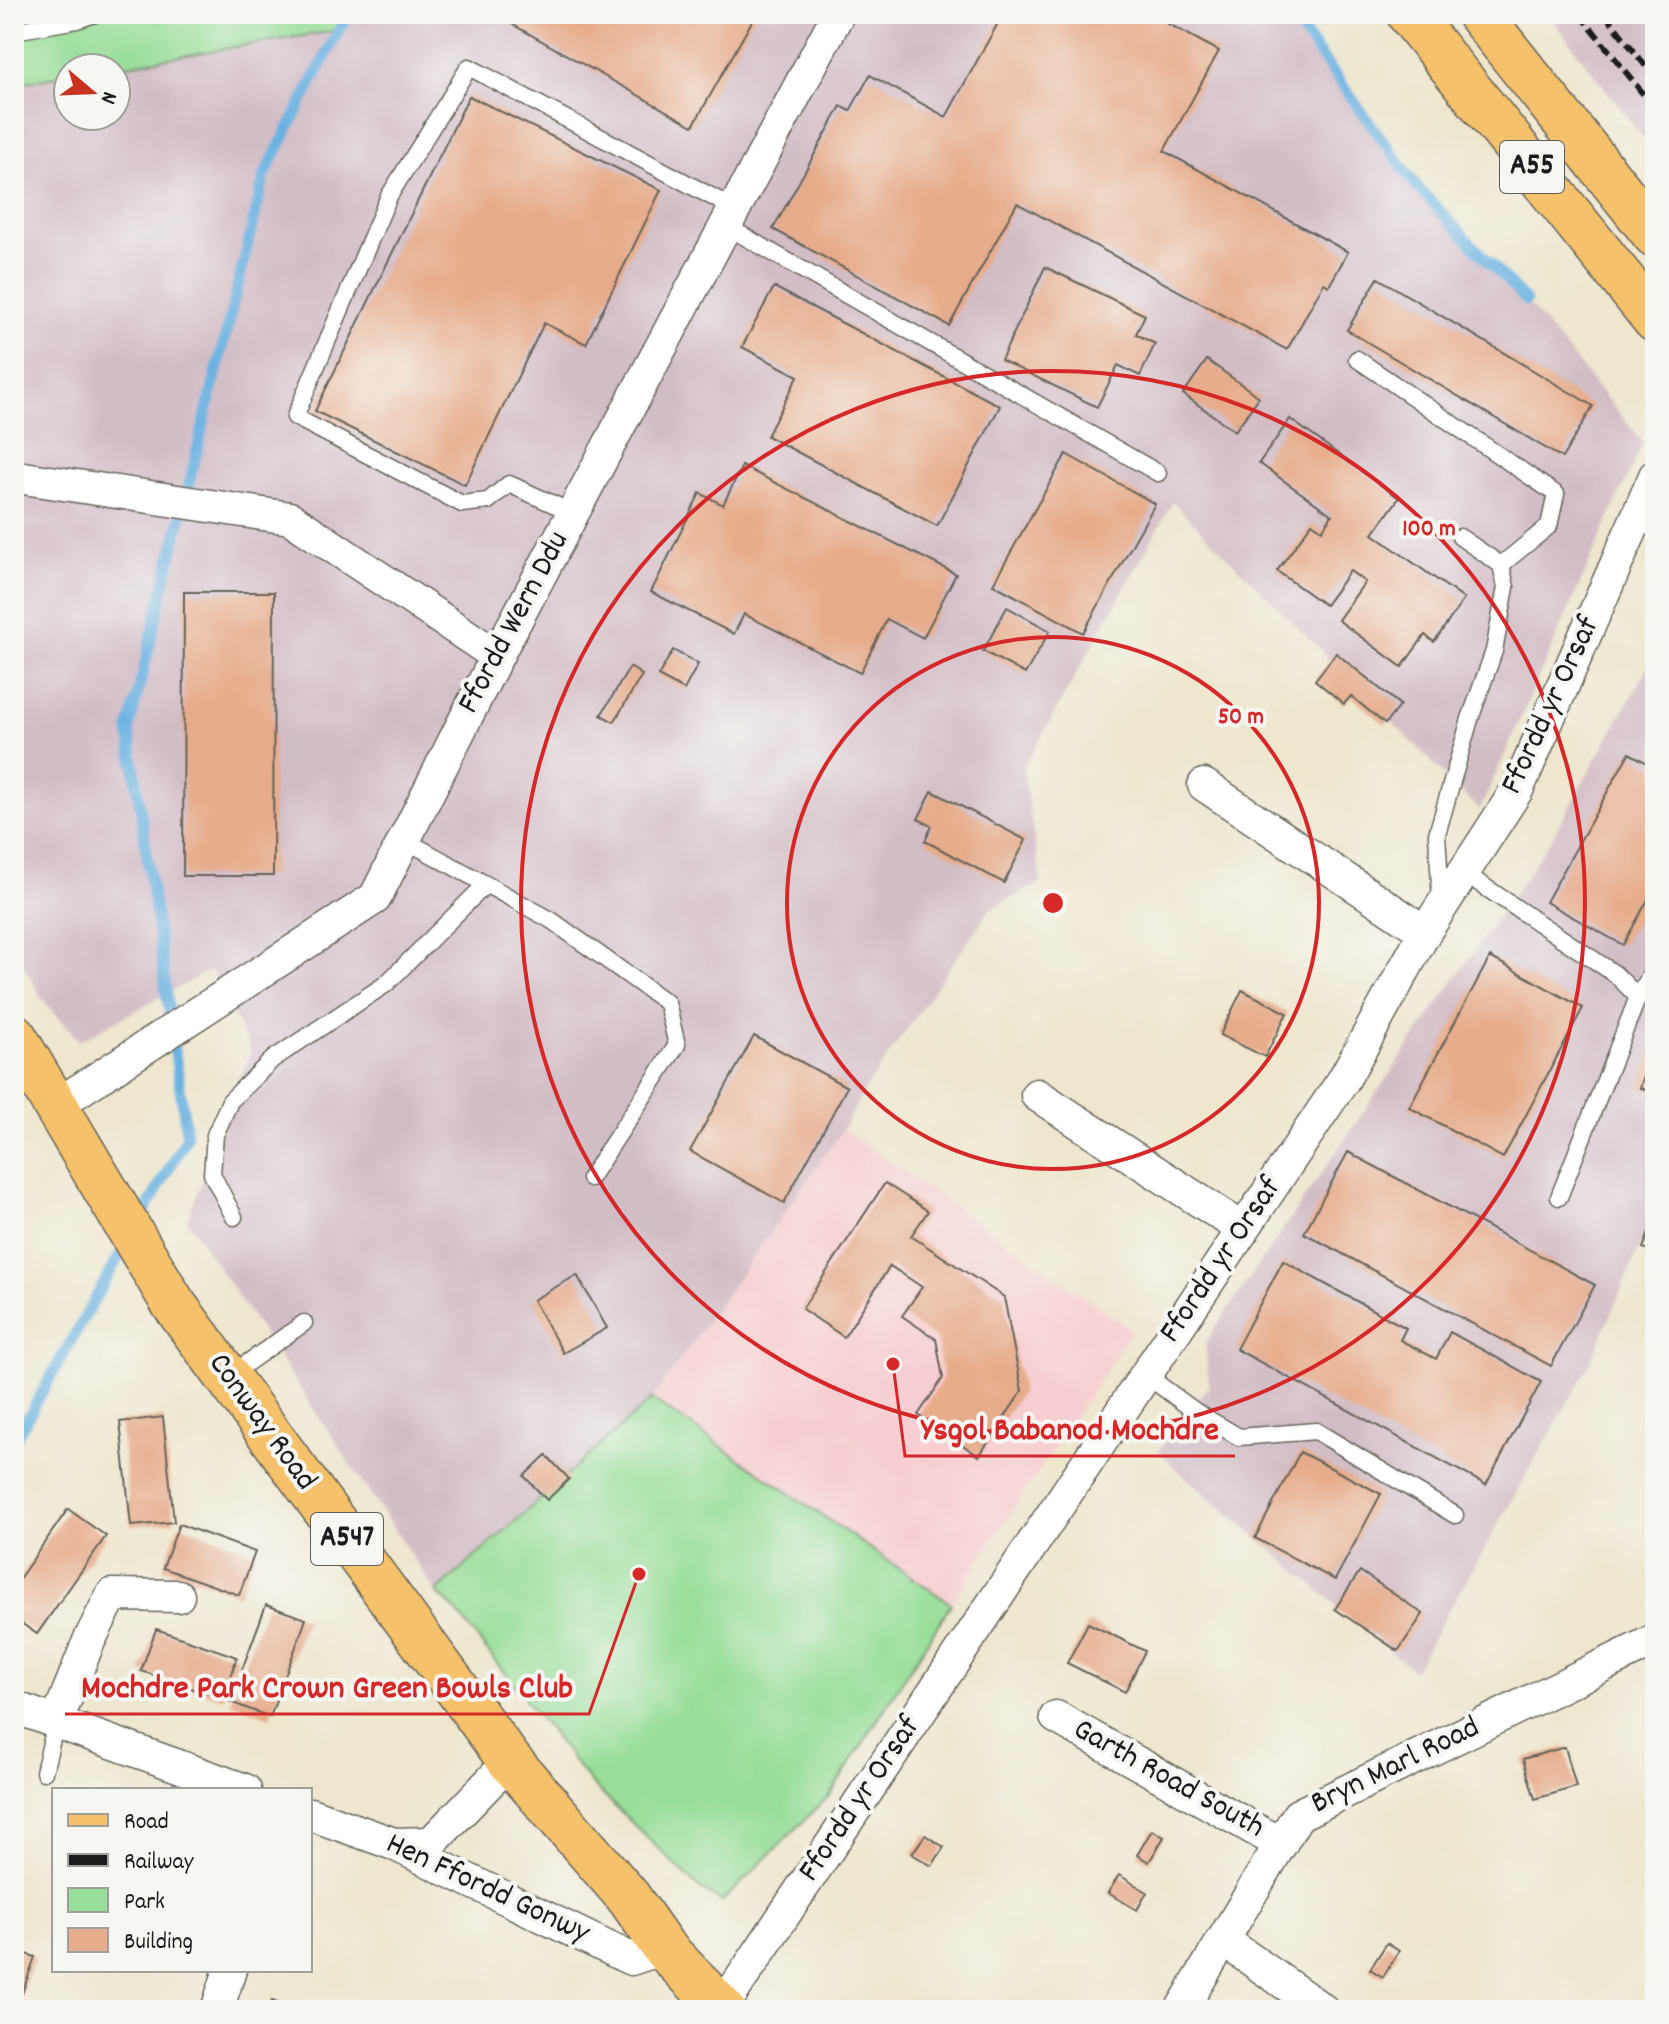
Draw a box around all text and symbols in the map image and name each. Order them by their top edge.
north arrow [52,52,132,132]
text: N [91,87,124,108]
road number: A55 [1500,141,1564,193]
text: 100 m [1402,513,1456,547]
street label: Ffordd Wern Ddu [448,524,582,722]
street label: Ffordd yr Orsaf [1491,609,1614,802]
text: 50 m [1218,701,1264,735]
centre of rings [1039,889,1067,917]
street label: Ffordd yr Orsaf [1149,1168,1295,1353]
street label: Conway Road [195,1345,327,1501]
callout: Ysgol Babanod Mochdre [905,1398,1235,1456]
text: Ysgol Babanod Mochdre [920,1408,1219,1457]
road number: A547 [311,1513,383,1565]
callout: Mochdre Park Crown Green Bowls Club [65,1656,589,1714]
text: Mochdre Park Crown Green Bowls Club [81,1666,573,1715]
street label: Bryn Marl Road [1304,1706,1488,1828]
street label: Ffordd yr Orsaf [788,1707,934,1892]
street label: Garth Road South [1064,1708,1272,1852]
legend [52,1788,312,1972]
text: Road [124,1806,169,1840]
street label: Hen Ffordd Gonwy [377,1823,597,1958]
text: Railway [124,1846,195,1880]
text: Park [124,1886,165,1920]
text: Building [124,1926,193,1960]

